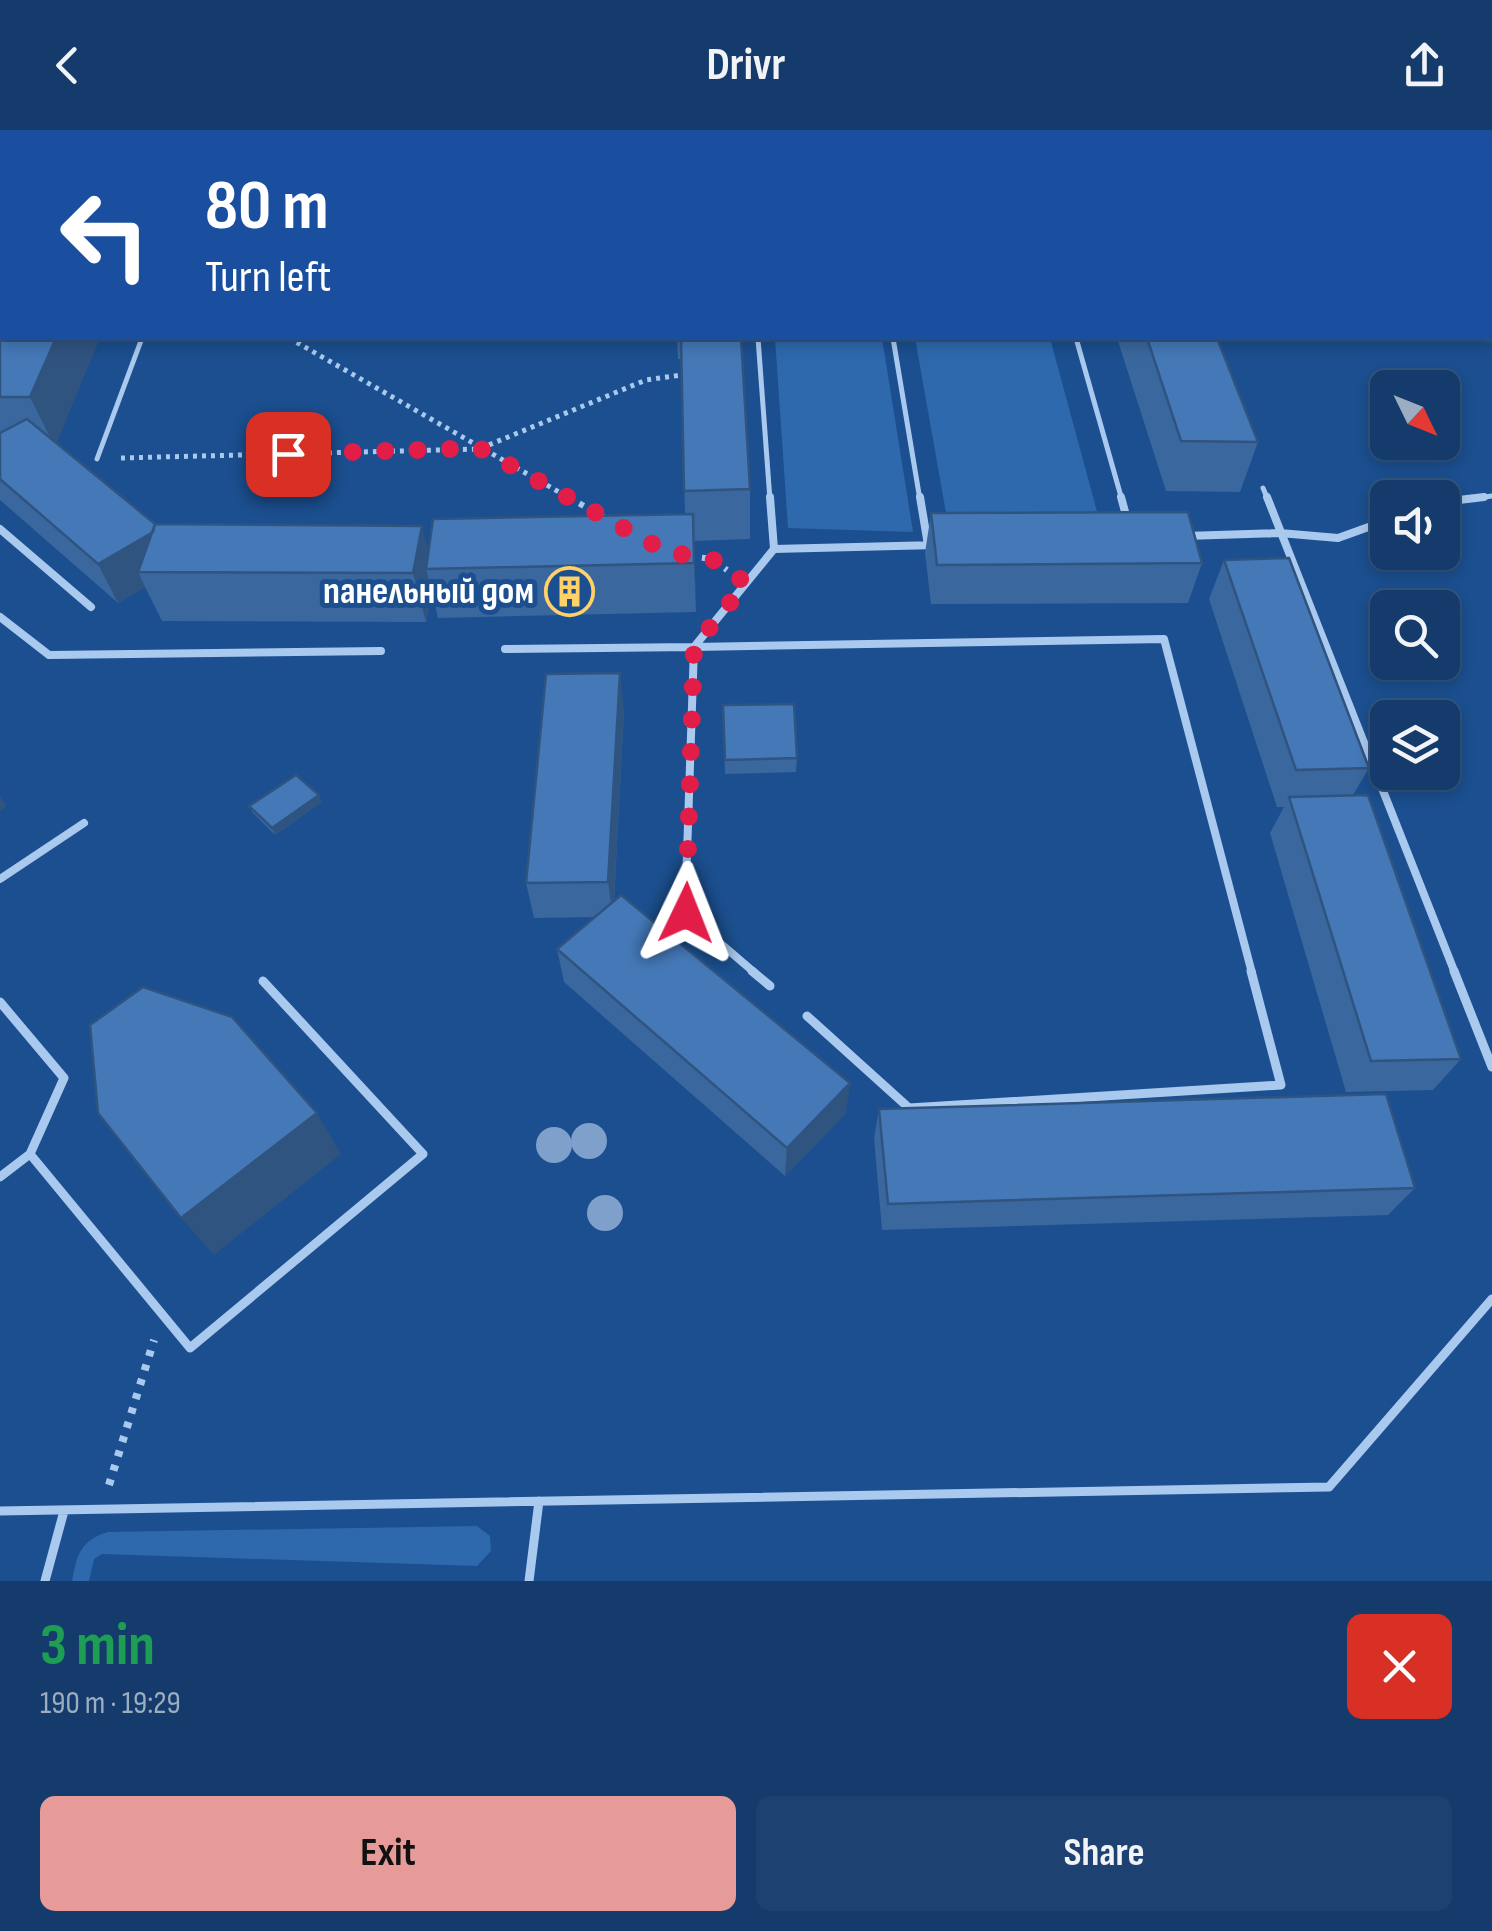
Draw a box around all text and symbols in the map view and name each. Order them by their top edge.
icon: back [40,38,95,93]
text: Drivr [706,38,786,93]
icon: share [1397,38,1452,93]
text: 80 m [205,165,329,249]
icon: left [40,170,170,300]
text: Turn left [205,250,331,305]
north arrow [1370,370,1460,460]
map controls [1370,370,1460,790]
pin [246,412,331,497]
icon: arrive [261,427,316,482]
button: sound [1370,480,1460,570]
building icon: панельный дом [543,565,595,617]
place label: панельный дом [323,569,534,614]
button: search [1370,590,1460,680]
button: layers [1370,700,1460,790]
position arrow [634,861,738,965]
text: 3 min [40,1610,155,1682]
button: close [1347,1614,1452,1719]
text: 190 m · 19:29 [40,1684,181,1723]
button: Exit [40,1796,736,1911]
button: Share [756,1796,1452,1911]

